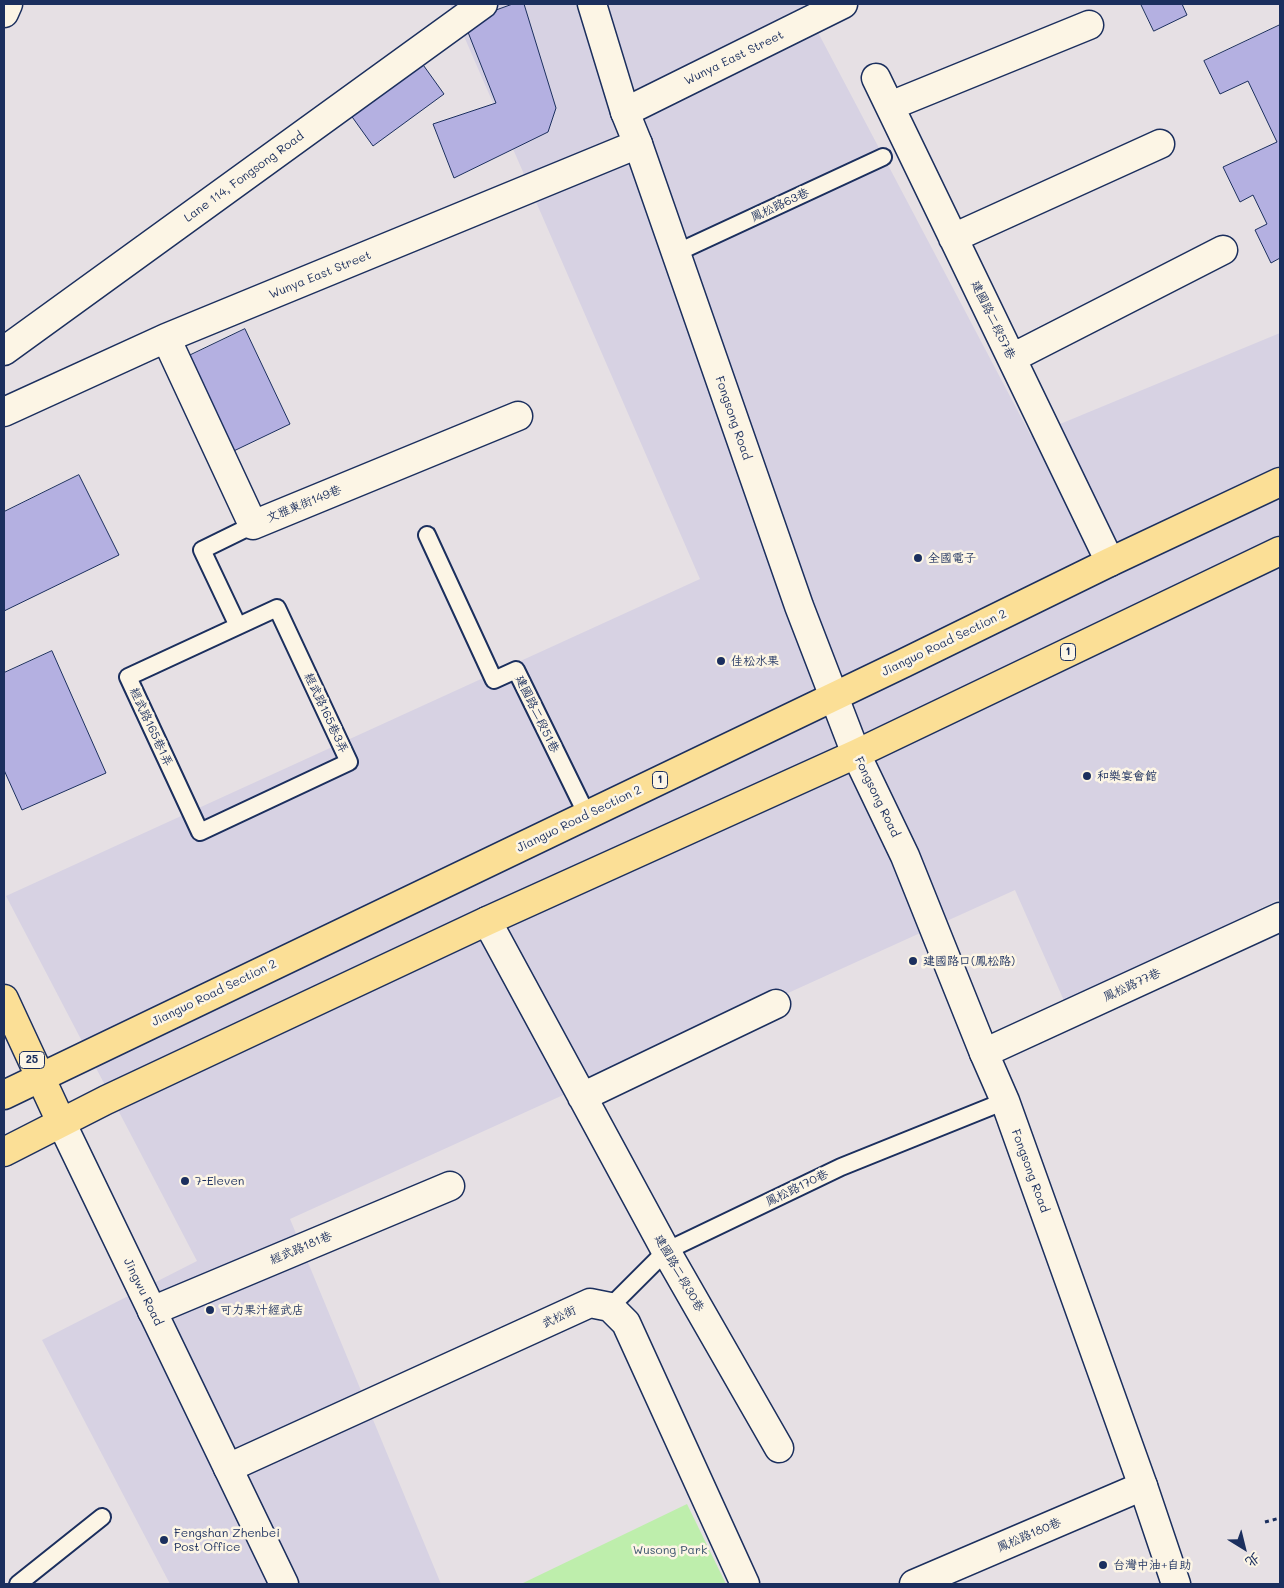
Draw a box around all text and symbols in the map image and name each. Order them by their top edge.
street label: Wunya East Street [682,28,786,88]
street label: Lane 114, Fongsong Road [181,129,307,225]
street label: 鳳松路63巷 [749,185,811,225]
street label: Wunya East Street [267,248,373,302]
street label: 建國路二段57巷 [968,278,1018,362]
street label: Fongsong Road [712,374,754,462]
street label: 文雅東街149巷 [264,482,344,526]
place label: 全國電子 [928,551,976,565]
marker: 全國電子 [912,552,924,564]
street label: Jianguo Road Section 2 [879,606,1009,680]
road number: 1 [1060,644,1076,660]
place label: 佳松水果 [731,654,779,668]
marker: 佳松水果 [715,655,727,667]
street label: 經武路165巷3弄 [301,671,351,755]
street label: 建國路二段51巷 [512,673,562,755]
street label: 經武路165巷1弄 [127,685,175,769]
street label: Fongsong Road [851,754,903,840]
place label: 和樂宴會館 [1097,769,1157,783]
marker: 和樂宴會館 [1081,770,1093,782]
road number: 1 [652,772,668,788]
street label: Jianguo Road Section 2 [514,782,644,856]
place label: 建國路口(鳳松路) [923,954,1015,968]
marker: 建國路口(鳳松路) [907,955,919,967]
street label: Jianguo Road Section 2 [149,956,279,1030]
street label: 鳳松路77巷 [1101,966,1163,1004]
road number: 25 [20,1052,44,1068]
street label: Fongsong Road [1008,1127,1052,1215]
street label: 鳳松路170巷 [764,1167,830,1209]
place label: 7-Eleven [195,1174,244,1188]
marker: 7-Eleven [179,1175,191,1187]
street label: 經武路181巷 [268,1228,334,1268]
street label: 建國路二段30巷 [651,1232,707,1314]
street label: Jingwu Road [120,1256,166,1328]
place label: 可力果汁經武店 [220,1303,304,1317]
street label: 武松街 [540,1303,578,1331]
marker: 可力果汁經武店 [204,1304,216,1316]
street label: 鳳松路180巷 [995,1515,1063,1555]
north arrow [1219,1523,1269,1573]
place label: Fengshan Zhenbei Post Office [174,1526,280,1554]
marker: Fengshan Zhenbei Post Office [158,1534,170,1546]
park label: Wusong Park [633,1543,707,1557]
text: 北 [1242,1549,1264,1572]
place label: 台灣中油+自助 [1113,1558,1191,1572]
marker: 台灣中油+自助 [1097,1559,1109,1571]

